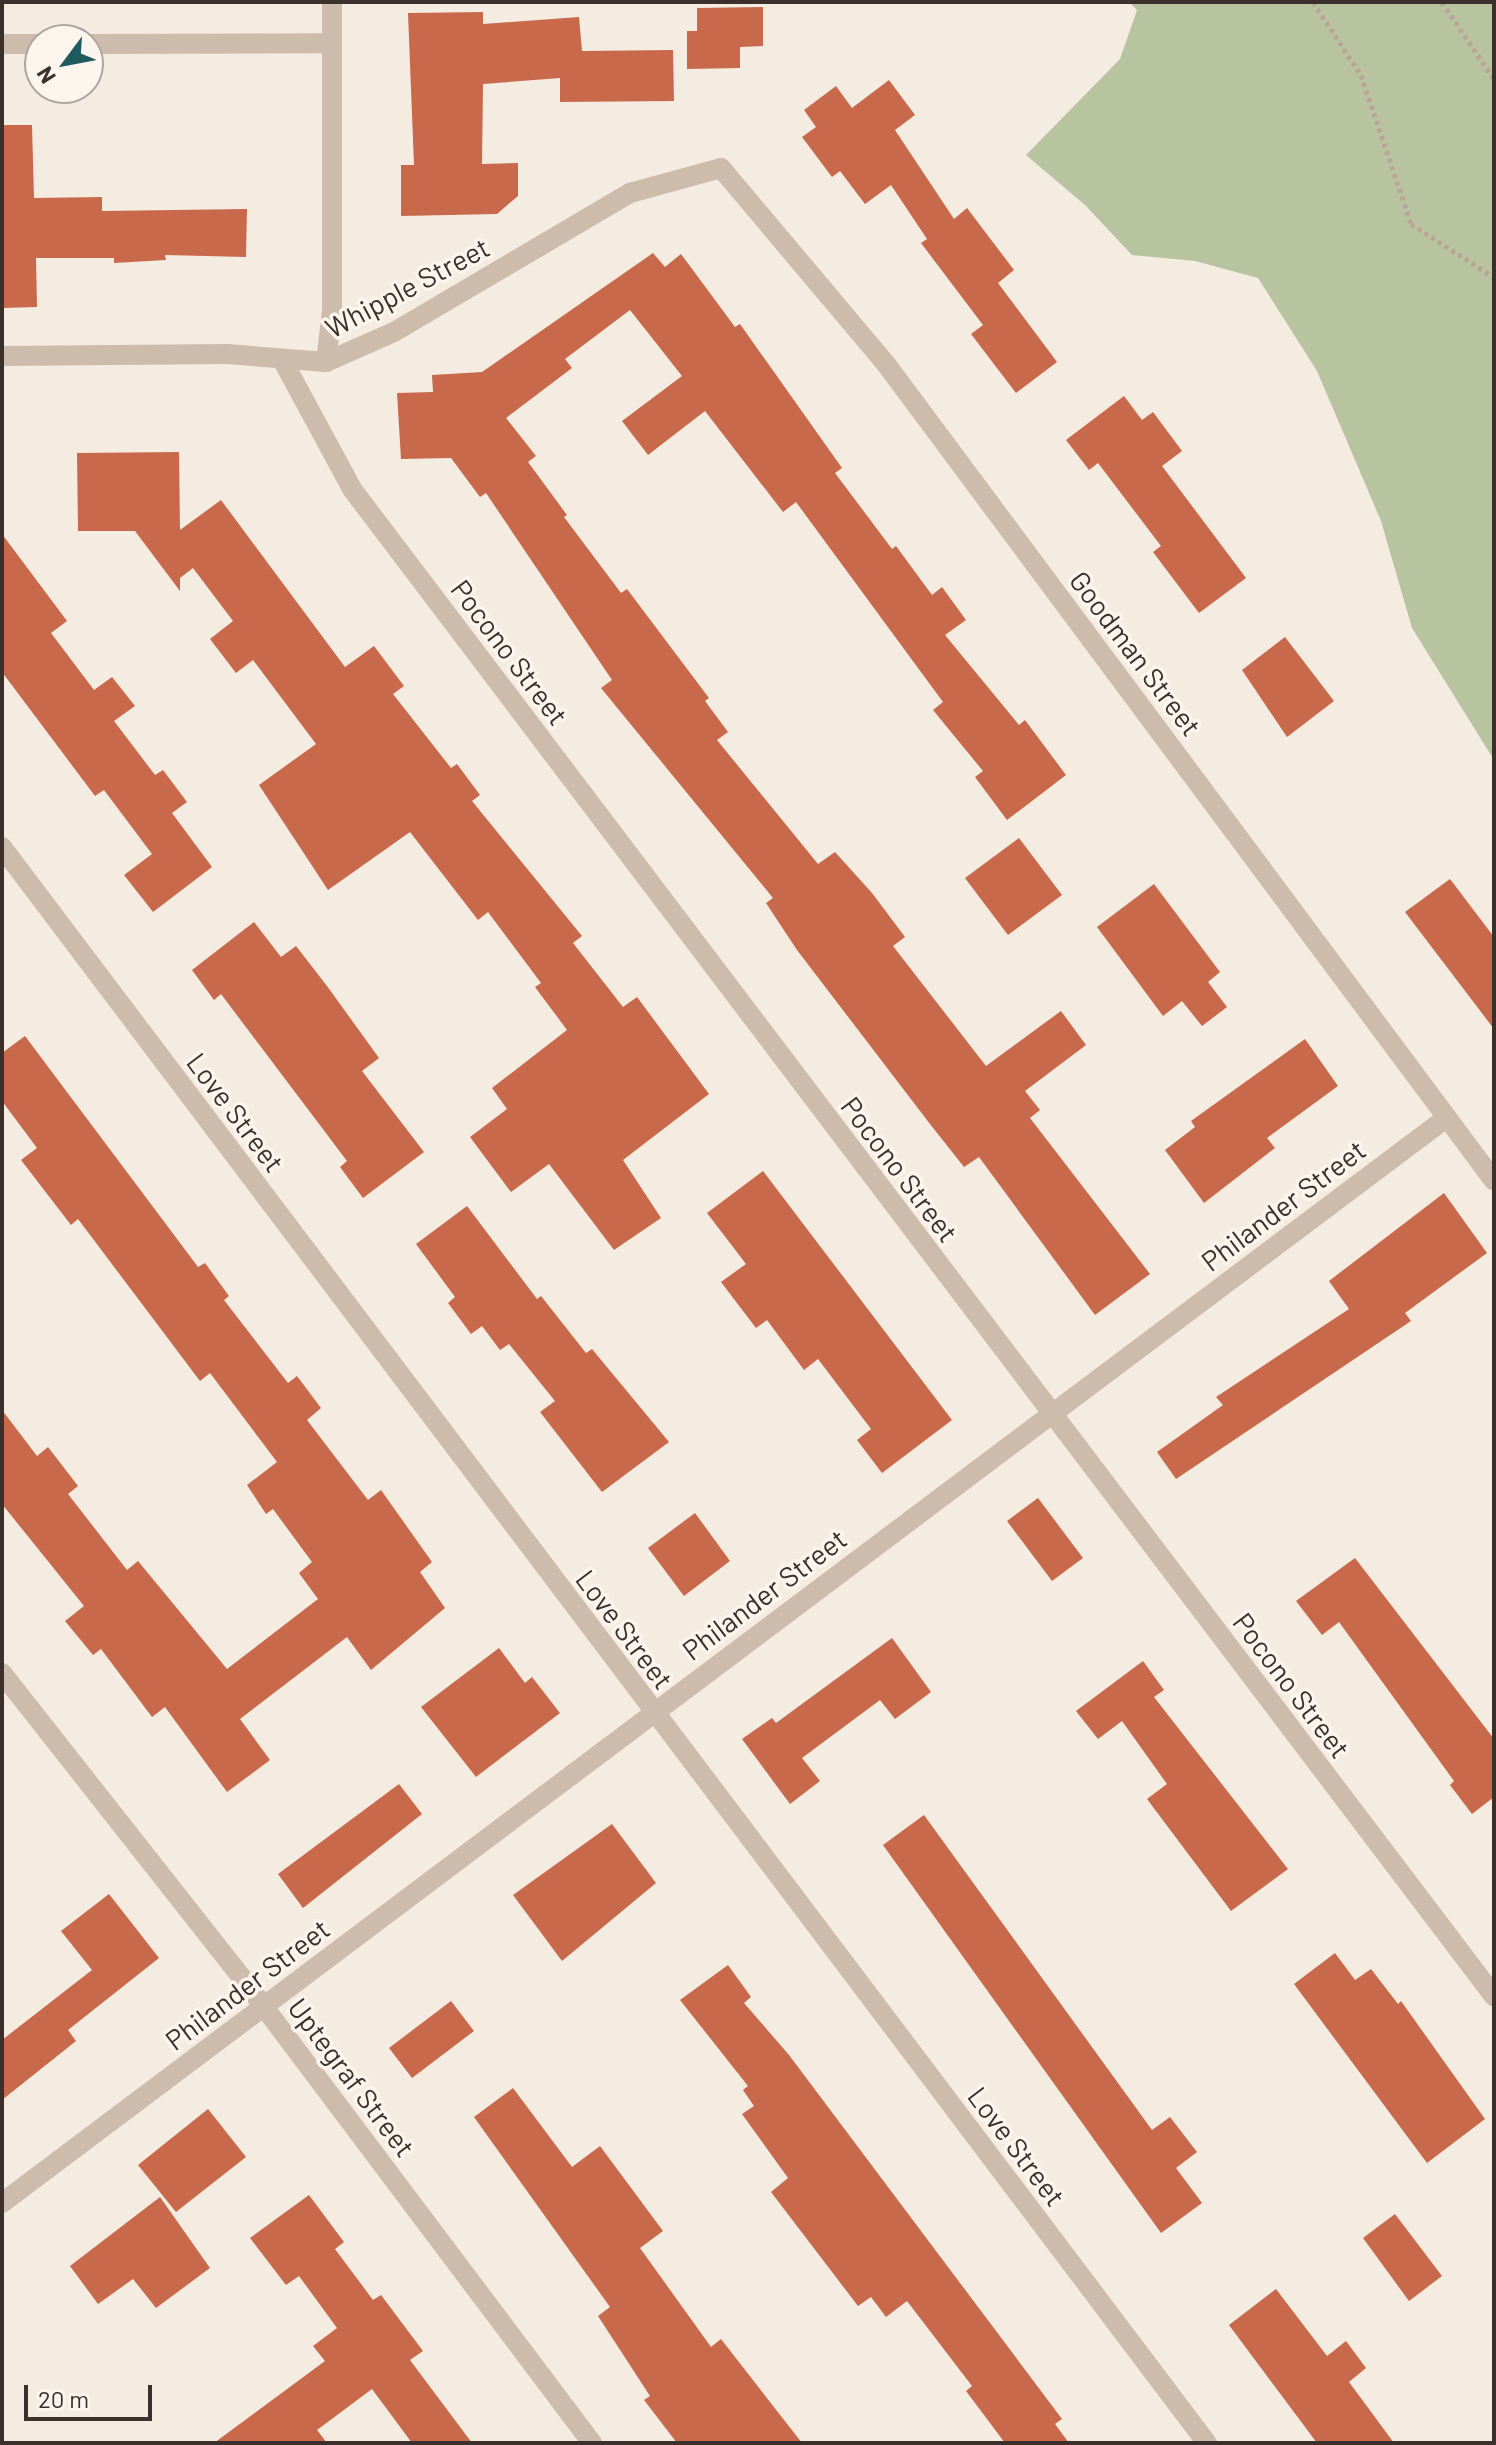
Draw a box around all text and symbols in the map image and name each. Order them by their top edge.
north arrow [24,24,104,104]
text: N [30,63,60,89]
street label: Whipple Street [319,230,495,344]
street label: Goodman Street [1063,564,1209,742]
street label: Pocono Street [444,573,576,731]
street label: Love Street [180,1046,292,1178]
street label: Pocono Street [834,1090,966,1248]
street label: Philander Street [1194,1132,1372,1278]
street label: Philander Street [675,1521,853,1667]
street label: Love Street [569,1563,681,1695]
street label: Pocono Street [1226,1606,1358,1764]
street label: Philander Street [158,1911,336,2057]
street label: Uptegraf Street [282,1991,422,2163]
street label: Love Street [961,2080,1073,2212]
scale bar [28,2369,156,2419]
text: 20 m [38,2384,89,2413]

